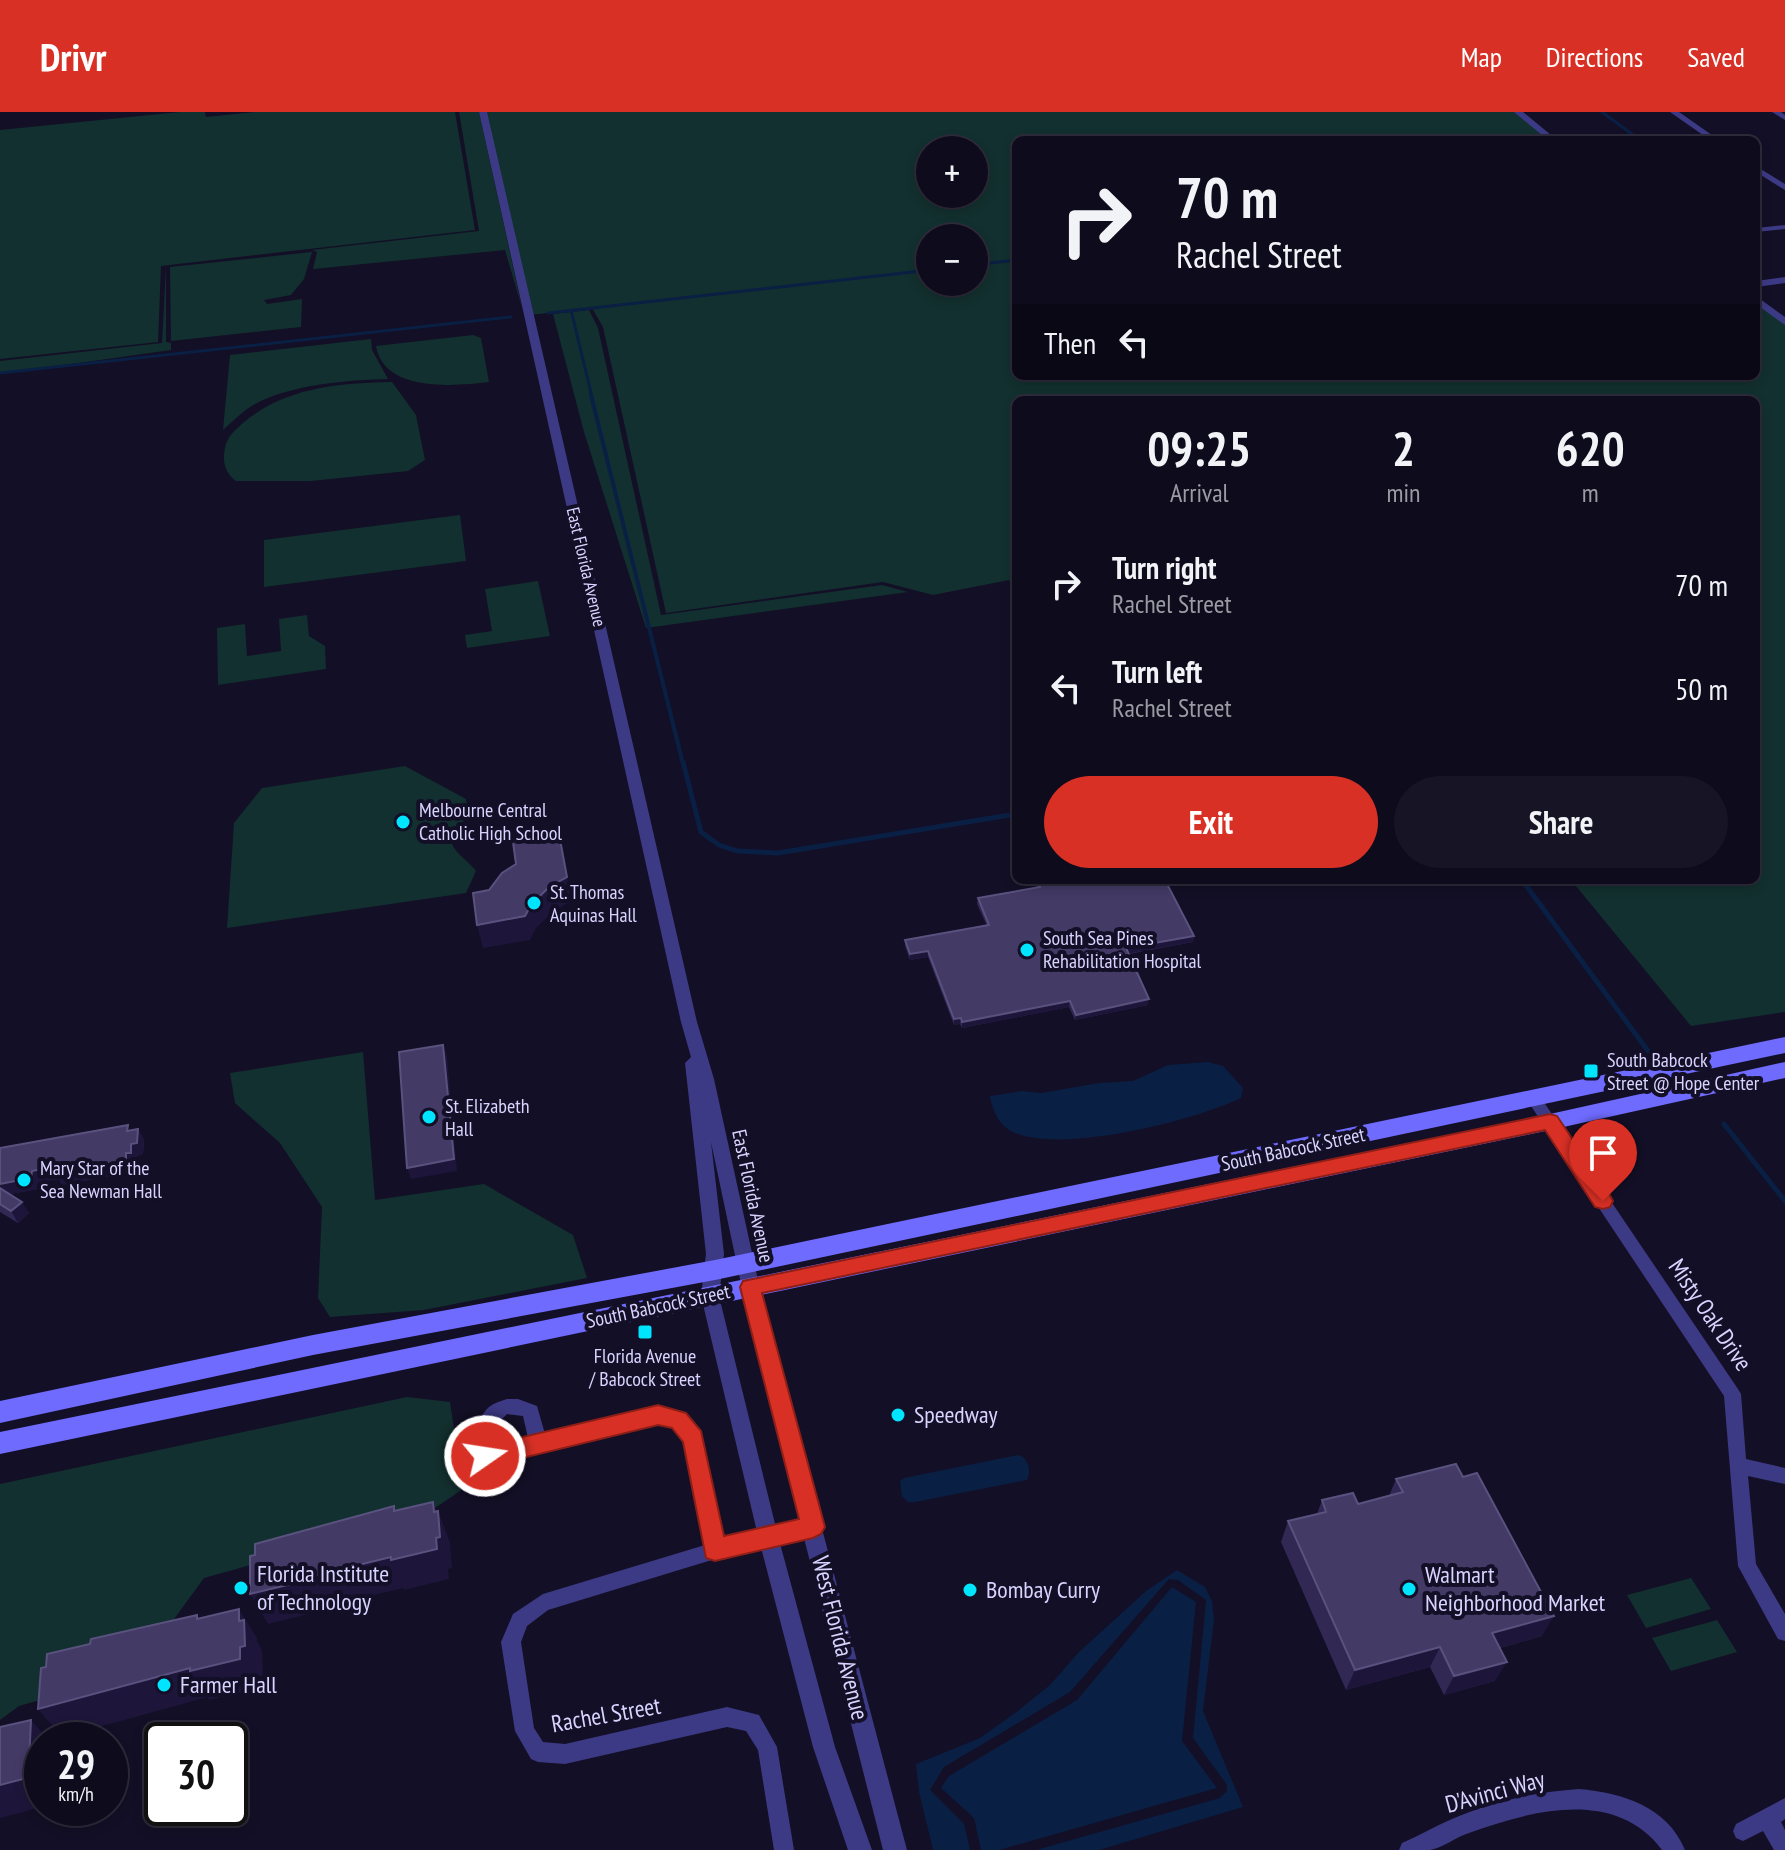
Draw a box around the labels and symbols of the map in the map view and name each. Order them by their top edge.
street label: East Florida Avenue [562,505,611,629]
place label: Melbourne Central Catholic High School [419,797,562,846]
marker: Melbourne Central Catholic High School [394,813,412,831]
place label: St. Thomas Aquinas Hall [550,879,637,928]
marker: St. Thomas Aquinas Hall [525,894,543,912]
place label: South Sea Pines Rehabilitation Hospital [1043,925,1202,974]
marker: South Sea Pines Rehabilitation Hospital [1018,941,1036,959]
place label: South Babcock Street @ Hope Center [1607,1047,1760,1096]
marker: South Babcock Street @ Hope Center [1582,1062,1600,1080]
place label: St. Elizabeth Hall [445,1093,530,1142]
marker: St. Elizabeth Hall [420,1108,438,1126]
pin [1569,1119,1637,1201]
street label: South Babcock Street [1219,1121,1368,1177]
street label: East Florida Avenue [726,1127,780,1265]
place label: Mary Star of the Sea Newman Hall [40,1155,162,1204]
marker: Mary Star of the Sea Newman Hall [15,1171,33,1189]
street label: Misty Oak Drive [1662,1253,1759,1377]
street label: South Babcock Street [584,1278,733,1334]
marker: Florida Avenue / Babcock Street [636,1323,654,1341]
place label: Florida Avenue / Babcock Street [588,1343,701,1392]
place label: Speedway [914,1399,998,1430]
marker: Speedway [889,1406,907,1424]
position arrow [443,1414,527,1498]
street label: West Florida Avenue [805,1553,876,1723]
place label: Florida Institute of Technology [257,1558,389,1617]
place label: Walmart Neighborhood Market [1425,1559,1606,1618]
place label: Bombay Curry [986,1574,1100,1605]
marker: Florida Institute of Technology [232,1579,250,1597]
marker: Walmart Neighborhood Market [1400,1580,1418,1598]
marker: Bombay Curry [961,1581,979,1599]
place label: Farmer Hall [180,1669,277,1700]
marker: Farmer Hall [155,1676,173,1694]
street label: Rachel Street [549,1690,663,1739]
speed limit sign: 30 [144,1722,248,1826]
street label: D'Avinci Way [1442,1763,1548,1820]

